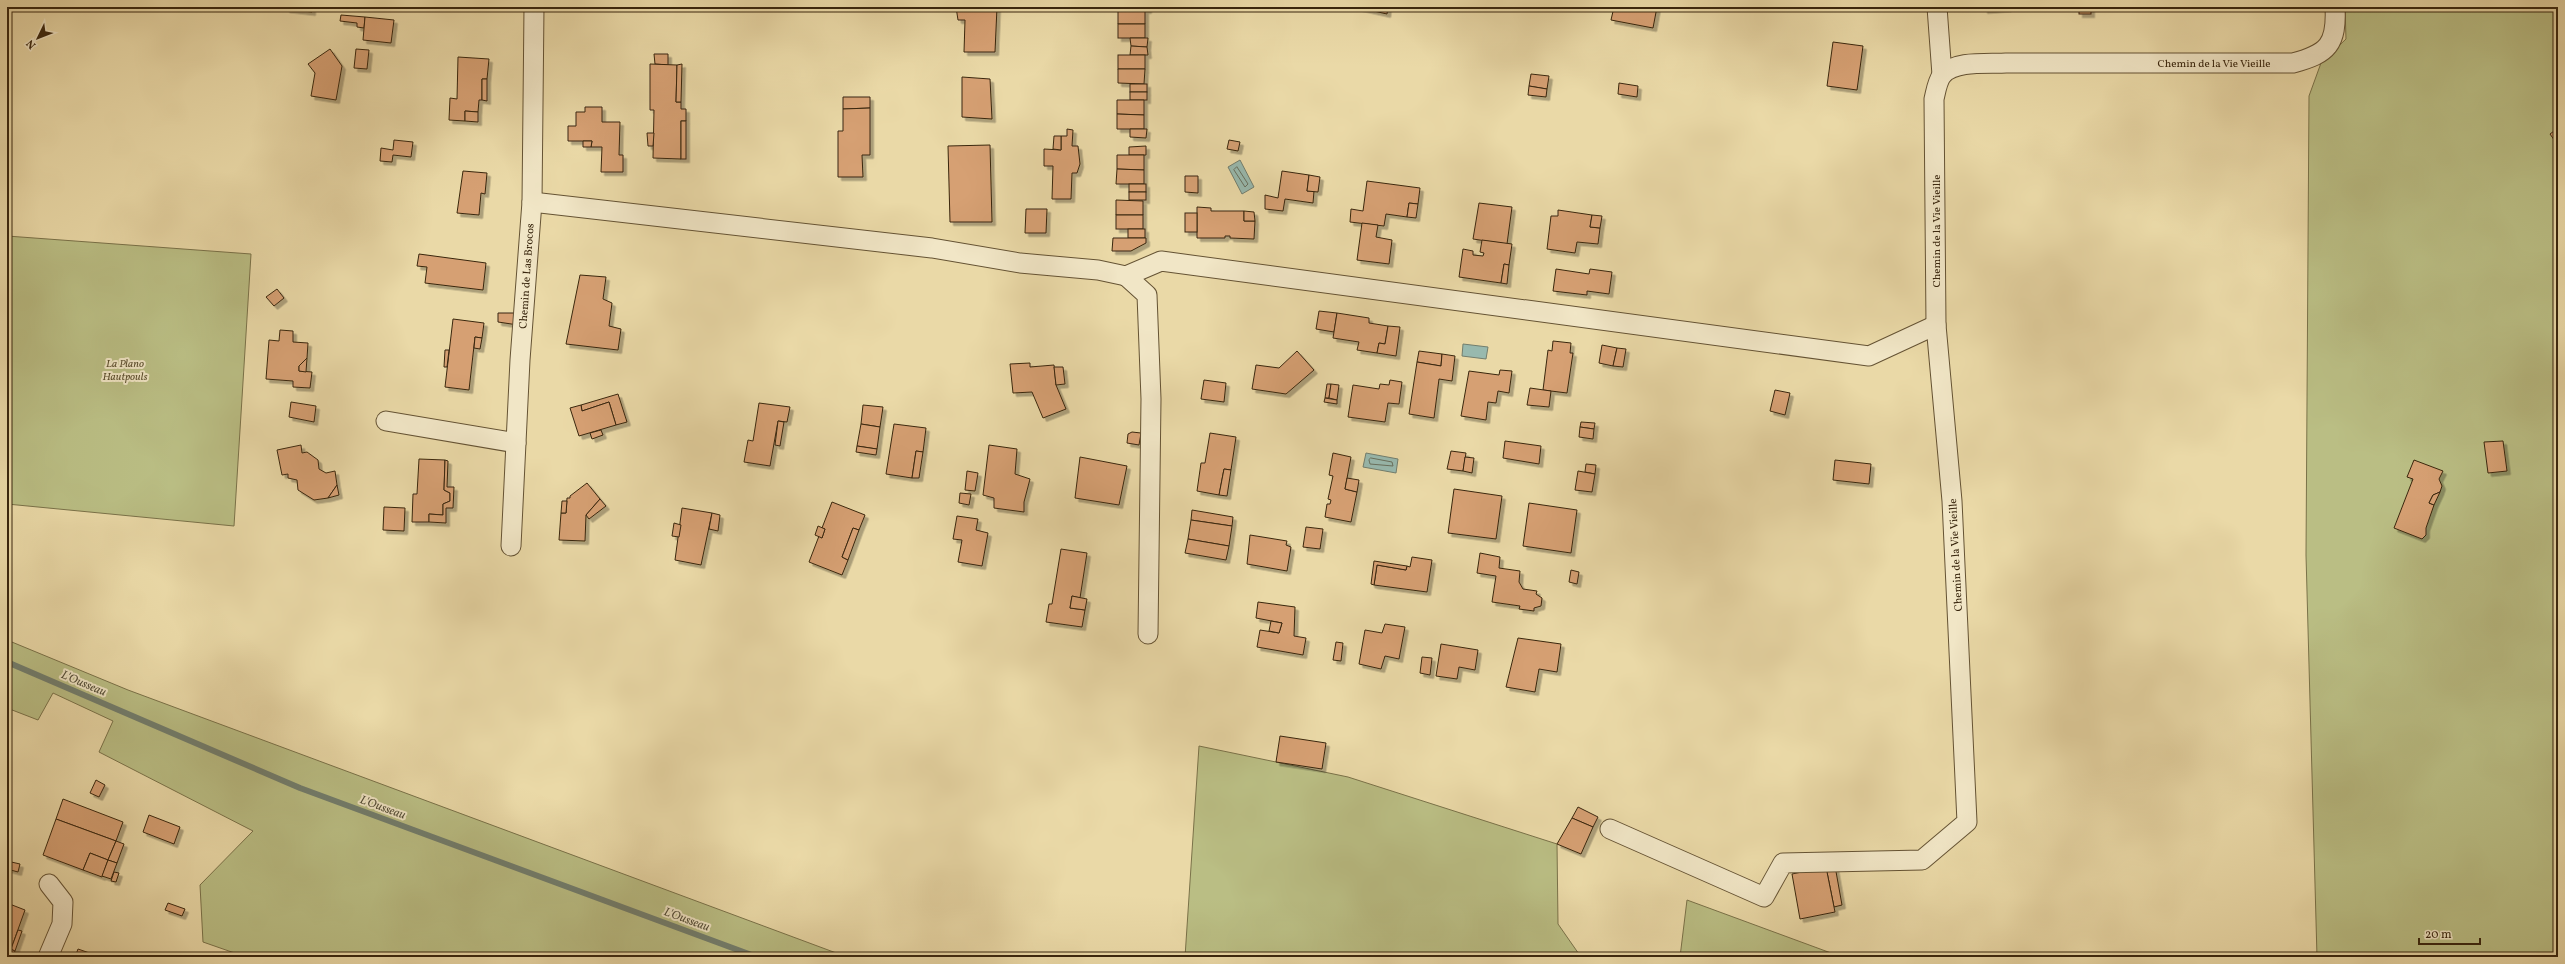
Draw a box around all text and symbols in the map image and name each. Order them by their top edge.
north arrow [18,18,58,58]
text: N [24,36,40,52]
street label: Chemin de la Vie Vieille [2157,57,2271,72]
street label: Chemin de la Vie Vieille [1930,174,1945,288]
street label: Chemin de Las Brocos [516,223,539,329]
park label: La Plano Hautpouls [103,357,147,385]
street label: Chemin de la Vie Vieille [1946,498,1967,612]
water label: L'Ousseau [59,667,109,701]
water label: L'Ousseau [358,792,408,824]
water label: L'Ousseau [662,904,712,936]
scale bar [2419,920,2480,946]
text: 20 m [2425,927,2452,943]

